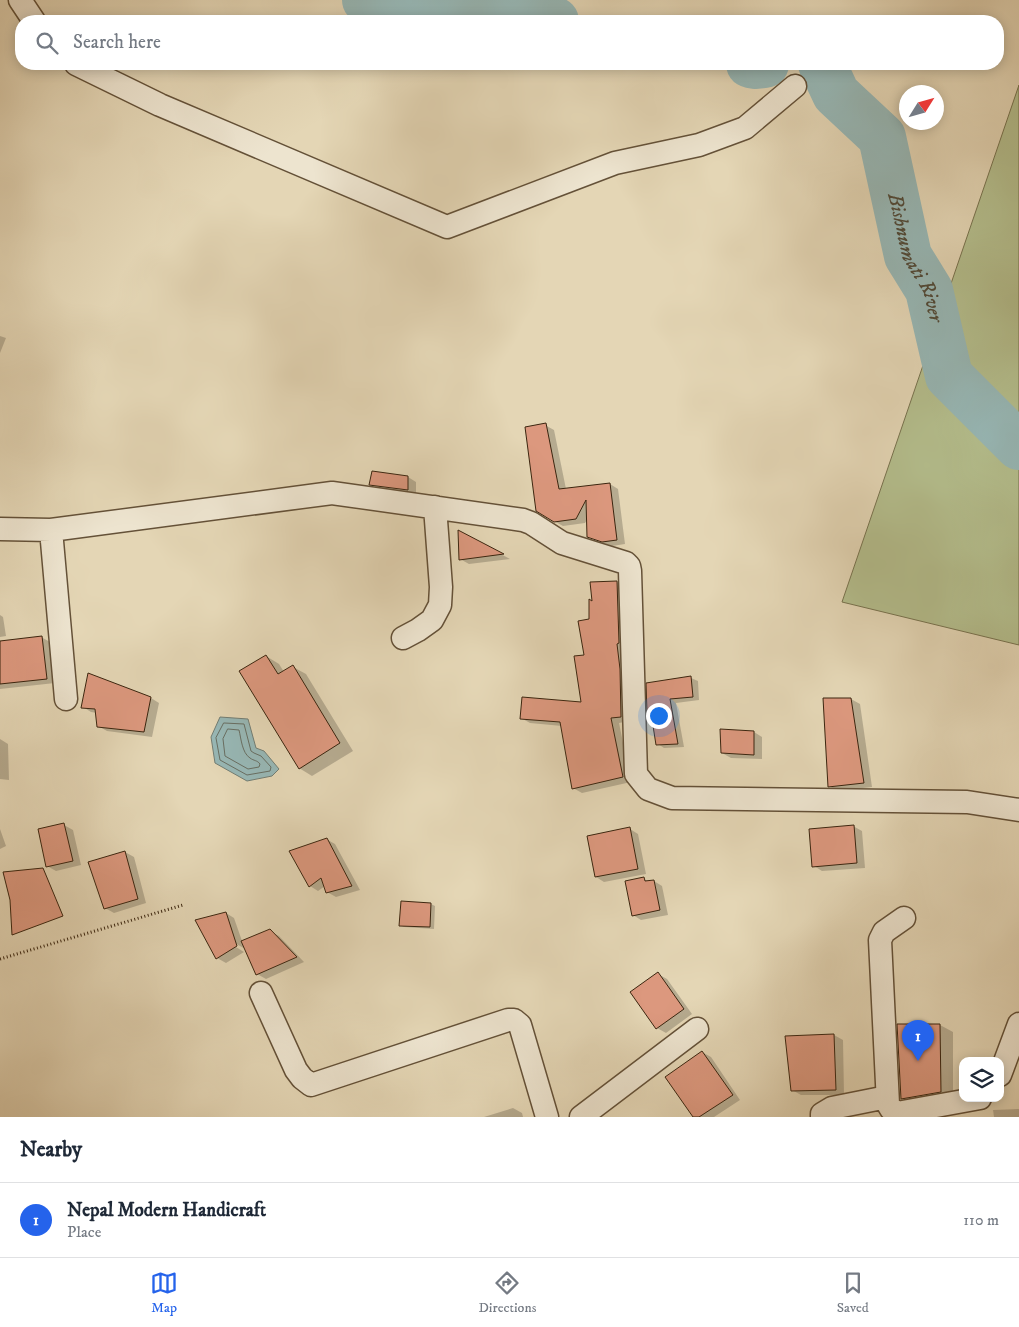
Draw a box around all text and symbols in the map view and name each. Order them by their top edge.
search box [15,15,1004,70]
icon: search [33,29,61,57]
text: Search here [73,31,161,54]
north arrow [899,85,944,130]
water label: Bishnumati River [882,190,949,326]
your location [646,703,672,729]
pin: 1 [902,1020,934,1061]
map controls [959,1057,1004,1102]
button: layers [959,1057,1004,1102]
text: Nearby [20,1137,82,1163]
text: Nepal Modern Handicraft [67,1199,266,1222]
text: 1 [33,1210,39,1230]
text: 110 m [963,1210,999,1230]
text: Place [67,1222,101,1242]
tab: Map [150,1269,178,1317]
tab: Directions [478,1269,536,1317]
tab: Saved [837,1269,869,1317]

